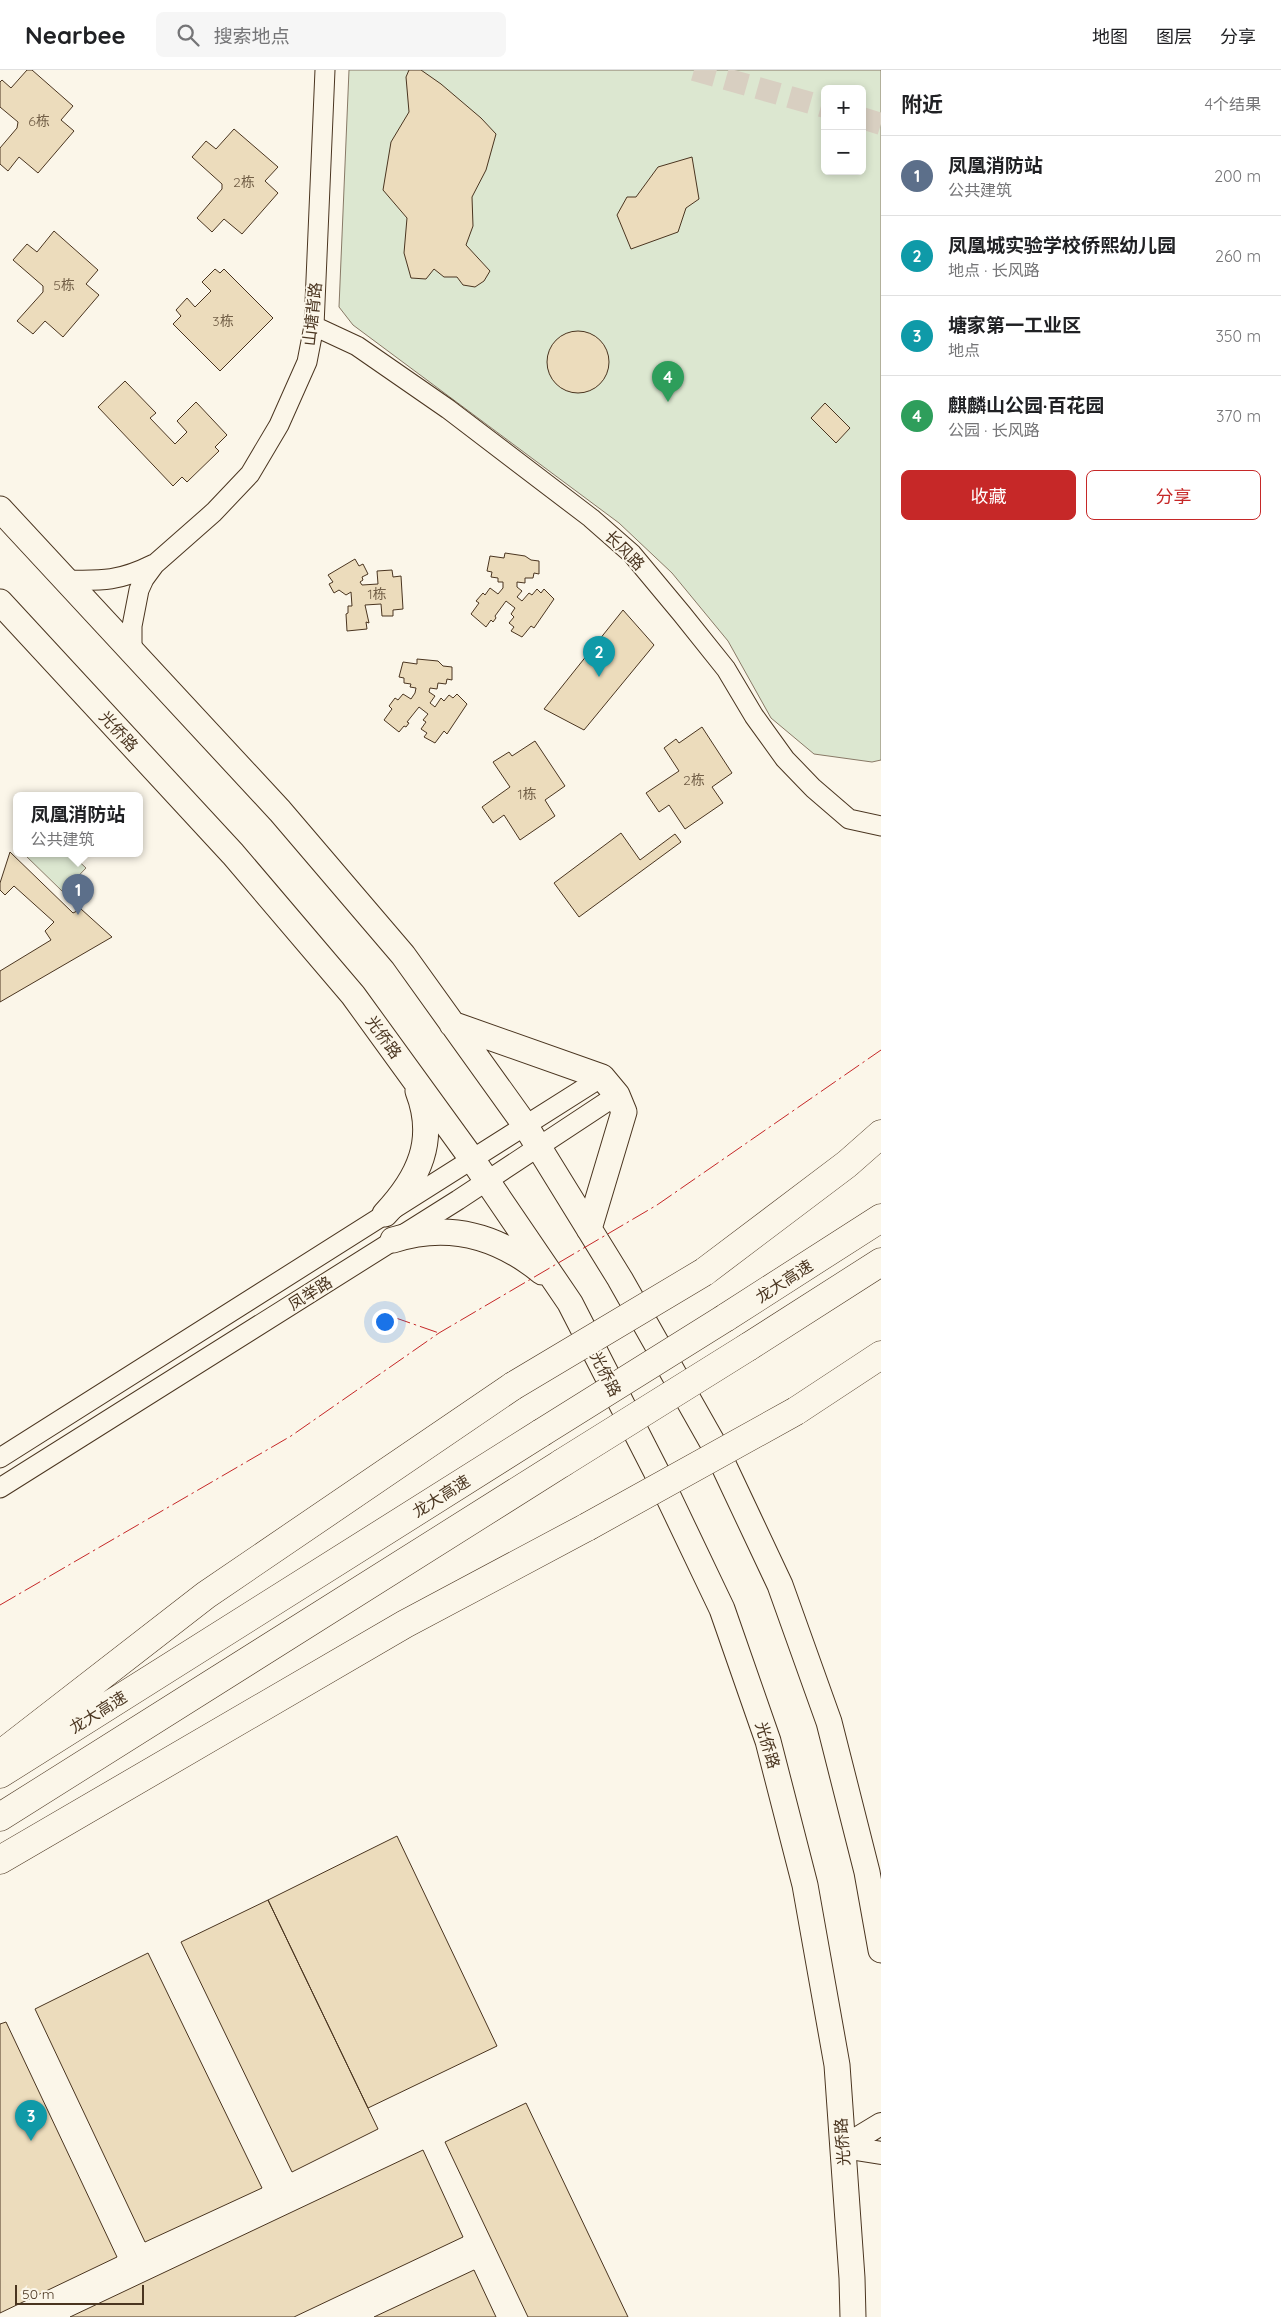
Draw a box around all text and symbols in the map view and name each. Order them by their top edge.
search box [156,12,506,57]
text: Nearbee [25,20,126,50]
icon: search [174,21,202,49]
text: 搜索地点 [214,24,290,48]
text: 地图 [1092,25,1128,48]
text: 图层 [1156,25,1192,48]
text: 分享 [1220,25,1256,48]
map controls [821,85,866,175]
button: + [821,85,866,130]
text: 附近 [901,91,943,117]
text: 4个结果 [1205,94,1261,114]
house number: 6栋 [28,112,50,130]
button: − [821,130,866,175]
text: 凤凰消防站 [948,153,1043,177]
text: 1 [914,166,920,186]
text: 200 m [1214,166,1261,186]
house number: 2栋 [233,173,255,191]
text: 公共建筑 [948,180,1012,200]
text: 凤凰城实验学校侨熙幼儿园 [948,233,1176,257]
text: 2 [912,246,922,266]
text: 260 m [1215,246,1261,266]
text: 地点 · 长风路 [948,260,1040,280]
house number: 5栋 [53,276,75,294]
street label: 山塘背路 [299,281,325,347]
house number: 3栋 [212,312,234,330]
text: 塘家第一工业区 [948,313,1081,337]
text: 3 [913,326,921,346]
text: 350 m [1215,326,1261,346]
text: 地点 [948,340,980,360]
pin: 4 [652,361,684,402]
text: 麒麟山公园·百花园 [948,393,1104,417]
text: 4 [912,406,922,426]
text: 370 m [1216,406,1261,426]
text: 公园 · 长风路 [948,420,1040,440]
button: 收藏 [901,470,1076,520]
button: 分享 [1086,470,1261,520]
street label: 长风路 [601,526,649,574]
house number: 1栋 [367,585,387,603]
pin: 2 [583,636,615,677]
street label: 光侨路 [95,707,143,755]
house number: 2栋 [683,771,705,789]
house number: 1栋 [517,785,537,803]
popup [13,792,143,857]
text: 凤凰消防站 [30,802,126,826]
text: 公共建筑 [30,829,95,849]
pin: 1 [62,874,94,915]
street label: 光侨路 [362,1012,406,1062]
street label: 龙大高速 [752,1255,816,1307]
street label: 凤举路 [284,1272,336,1314]
your location [372,1309,398,1335]
street label: 光侨路 [586,1348,626,1400]
street label: 龙大高速 [409,1471,473,1521]
street label: 龙大高速 [66,1687,130,1737]
street label: 光侨路 [751,1719,785,1771]
pin: 3 [15,2100,47,2141]
street label: 光侨路 [830,2117,854,2167]
scale bar [15,2282,144,2305]
text: 50 m [22,2285,55,2303]

